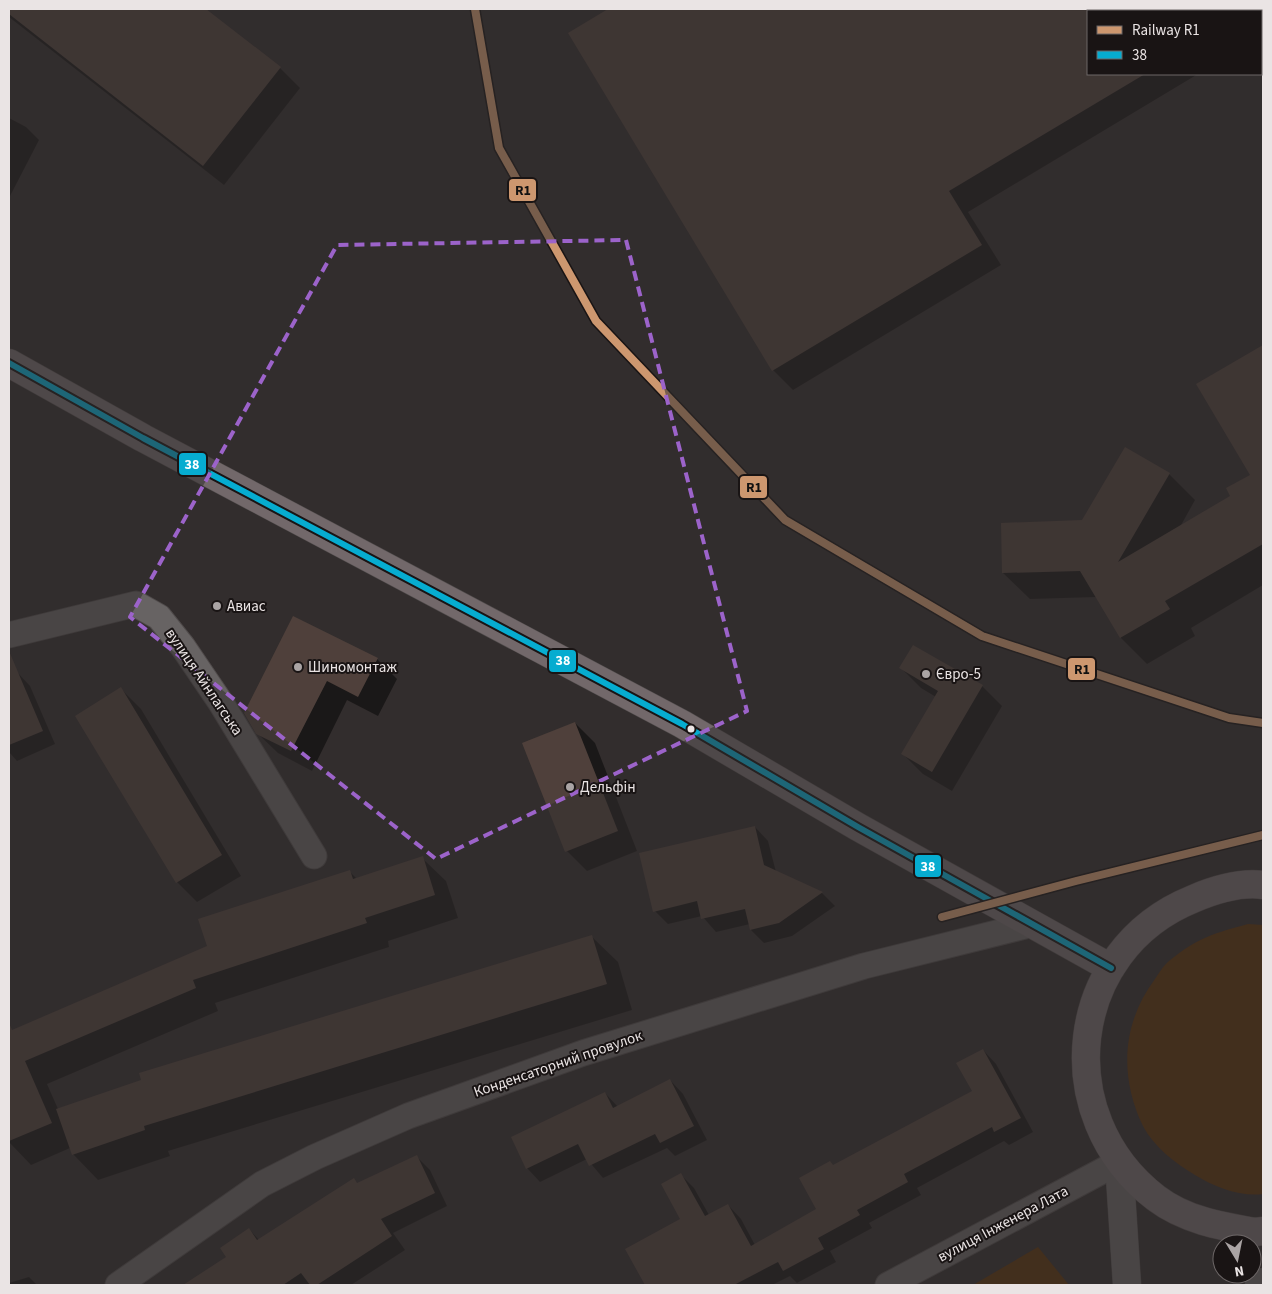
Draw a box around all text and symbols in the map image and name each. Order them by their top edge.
legend [1087,10,1262,75]
text: Railway R1 [1132,20,1200,41]
text: 38 [1132,45,1147,66]
line badge: R1 [508,178,537,202]
text: R1 [515,181,531,201]
line badge: 38 [178,452,207,476]
text: 38 [185,455,199,475]
line badge: R1 [739,475,768,499]
text: R1 [746,478,762,498]
place label: Авиас [227,596,266,617]
marker: Авиас [211,600,223,612]
street label: вулиця Айнлагська [160,624,248,740]
line badge: 38 [548,649,577,673]
text: 38 [556,651,570,671]
place label: Шиномонтаж [308,657,397,678]
line badge: R1 [1067,657,1096,681]
text: R1 [1074,660,1090,680]
marker: Шиномонтаж [292,661,304,673]
place label: Євро-5 [936,664,981,685]
marker: Євро-5 [920,668,932,680]
unlabelled marker [686,724,696,734]
place label: Дельфін [580,777,636,798]
marker: Дельфін [564,781,576,793]
line badge: 38 [914,854,942,878]
text: 38 [921,857,935,877]
street label: Конденсаторний провулок [471,1025,646,1103]
street label: вулиця Інженера Лата [934,1181,1072,1267]
north arrow [1212,1234,1262,1284]
text: N [1233,1260,1245,1281]

